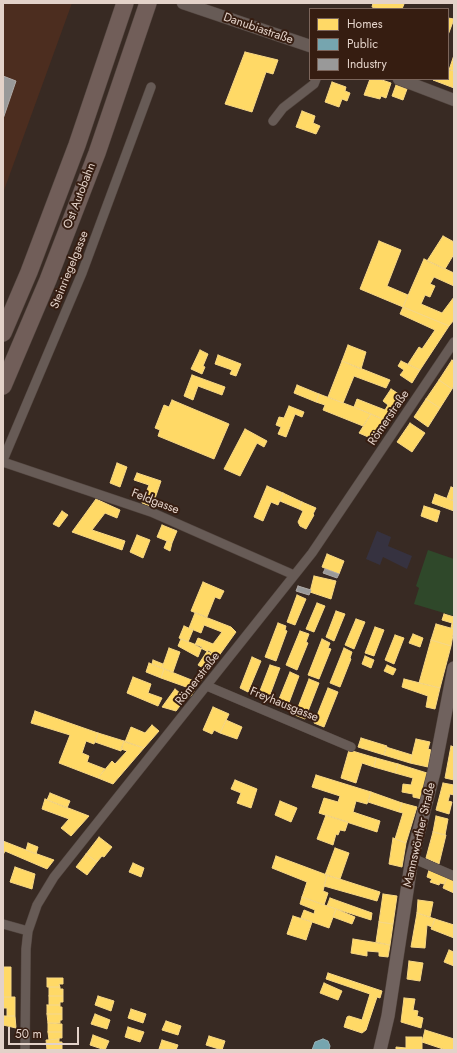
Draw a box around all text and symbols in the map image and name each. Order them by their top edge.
legend [309,8,449,80]
street label: Danubiastraße [221,10,295,48]
text: Homes [347,15,383,33]
text: Public [347,35,378,53]
text: Industry [347,55,387,73]
street label: Ost Autobahn [61,161,99,231]
street label: Steinriegelgasse [48,229,92,311]
street label: Römerstraße [365,388,413,448]
street label: Feldgasse [129,486,181,518]
street label: Römerstraße [173,650,223,708]
street label: Freyhausgasse [248,685,320,725]
street label: Mannswörther Straße [401,781,439,889]
scale bar [10,1019,81,1045]
text: 50 m [15,1025,42,1043]

